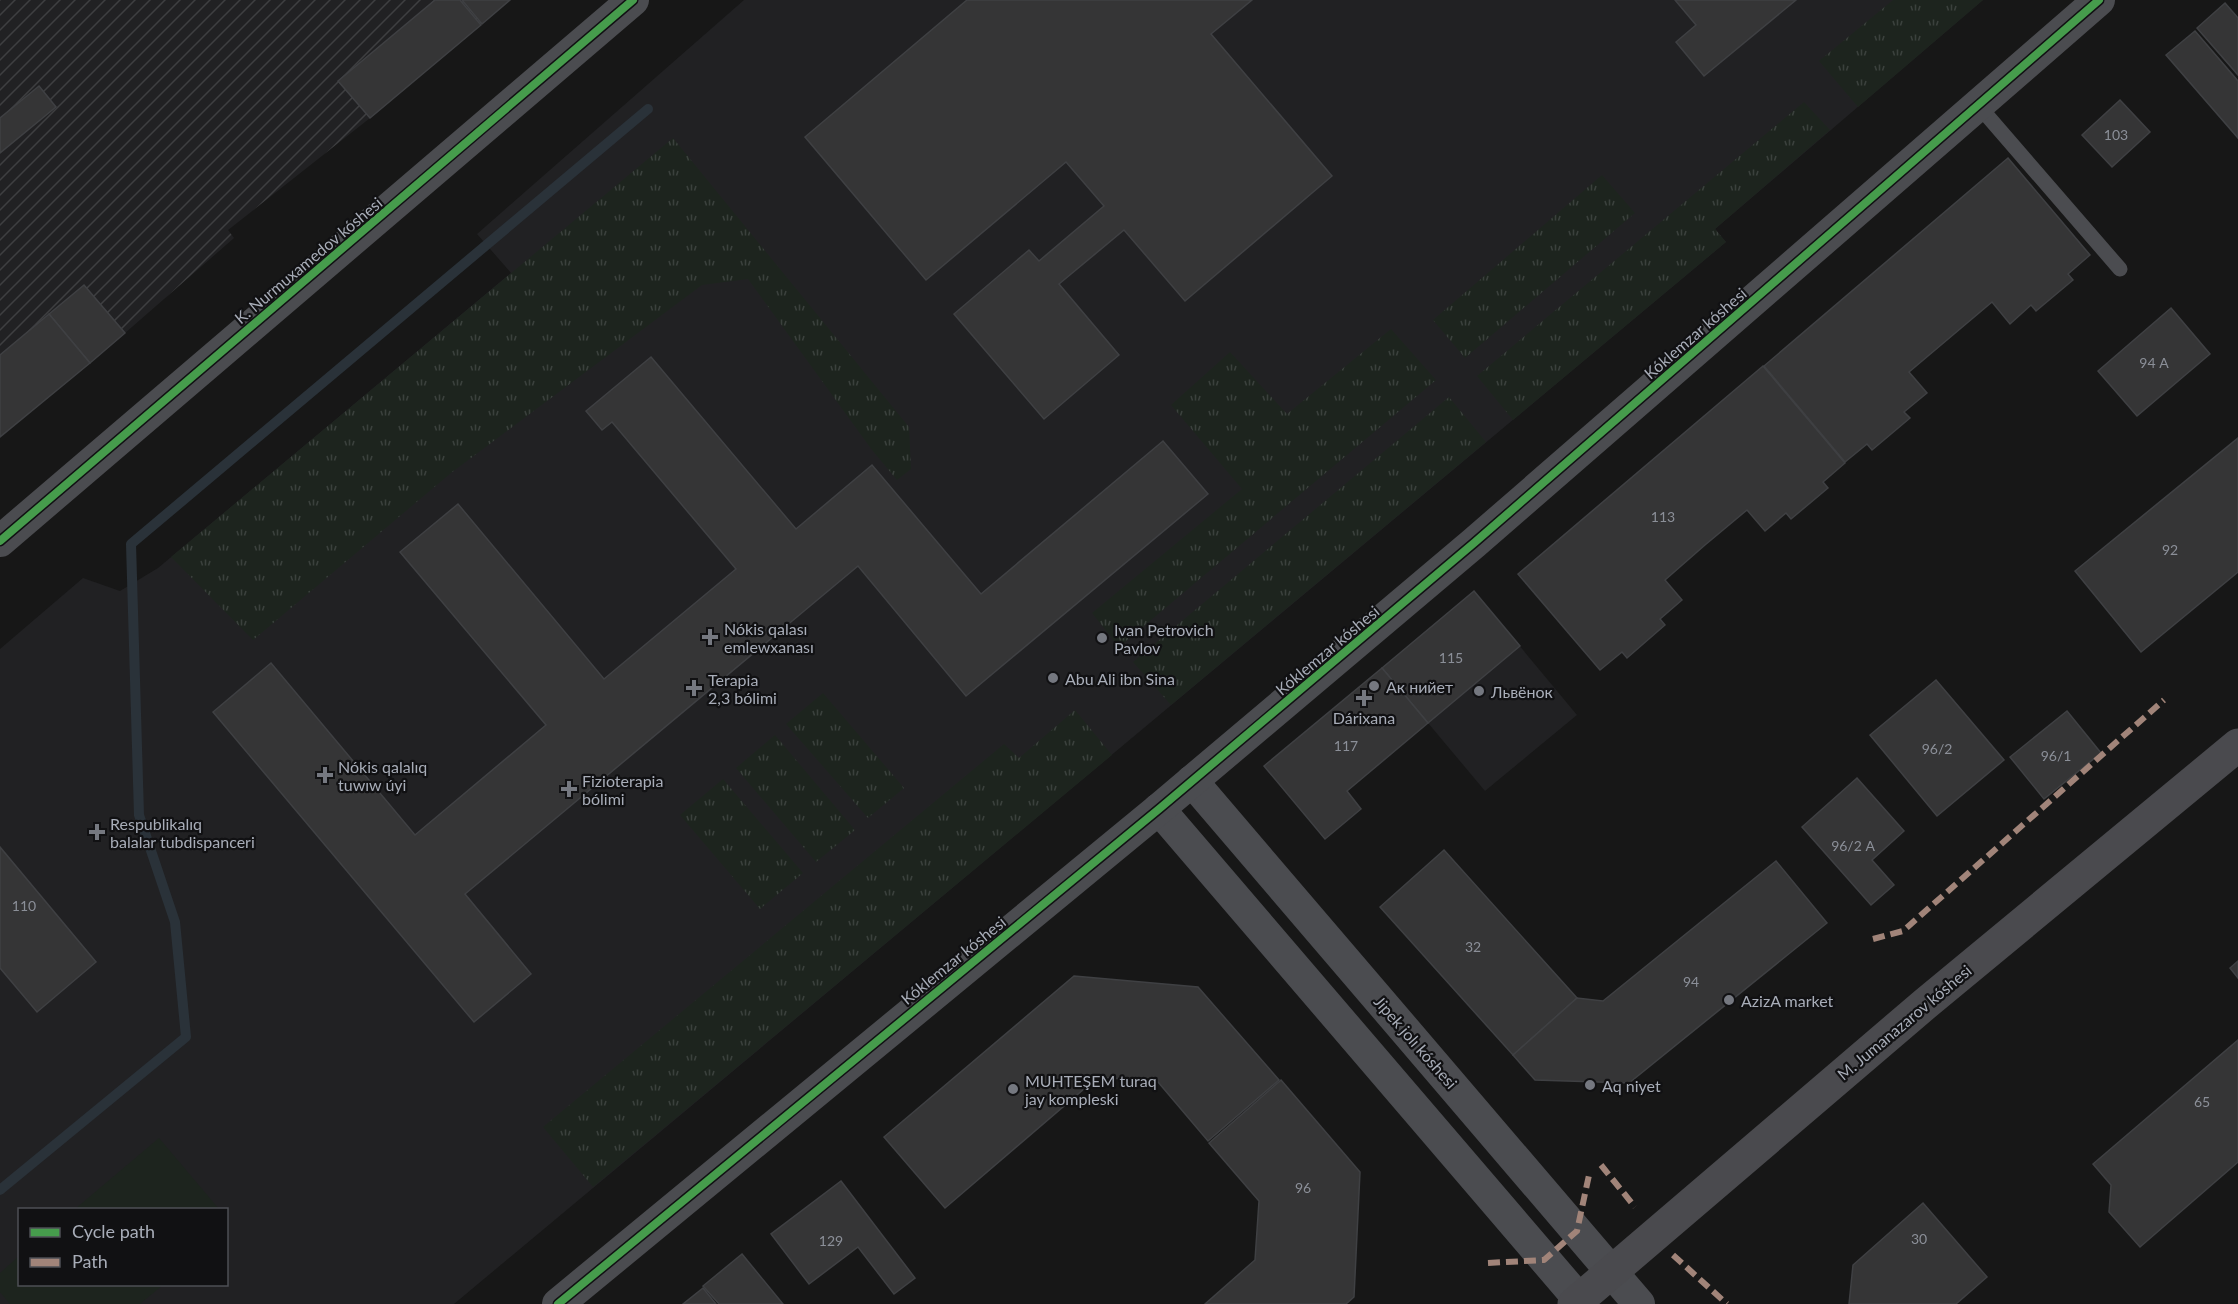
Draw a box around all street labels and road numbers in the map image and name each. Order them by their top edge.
street label: K. Nurmuxamedov kóshesi [230,193,386,327]
street label: Kóklemzar kóshesi [1640,283,1750,383]
street label: Kóklemzar kóshesi [1271,601,1383,699]
street label: Kóklemzar kóshesi [897,912,1009,1008]
street label: M. Jumanazarov kóshesi [1833,960,1975,1084]
street label: Jipek jolı kóshesi [1371,992,1461,1092]

